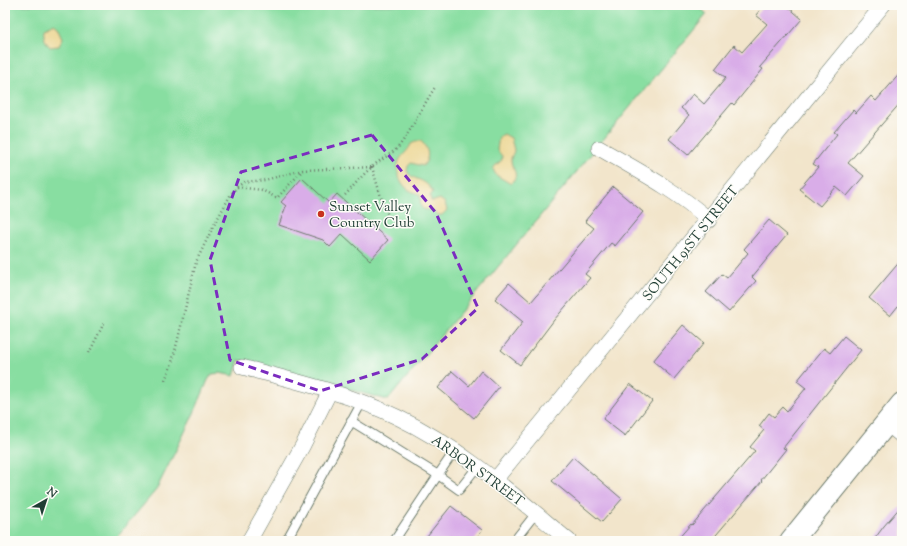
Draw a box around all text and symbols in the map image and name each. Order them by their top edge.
street label: SOUTH 91ST STREET [639,182,745,306]
place label: Sunset Valley Country Club [329,198,415,234]
marker: Sunset Valley Country Club [316,209,326,219]
street label: ARBOR STREET [426,431,527,512]
north arrow [26,480,66,520]
text: N [42,483,60,502]

